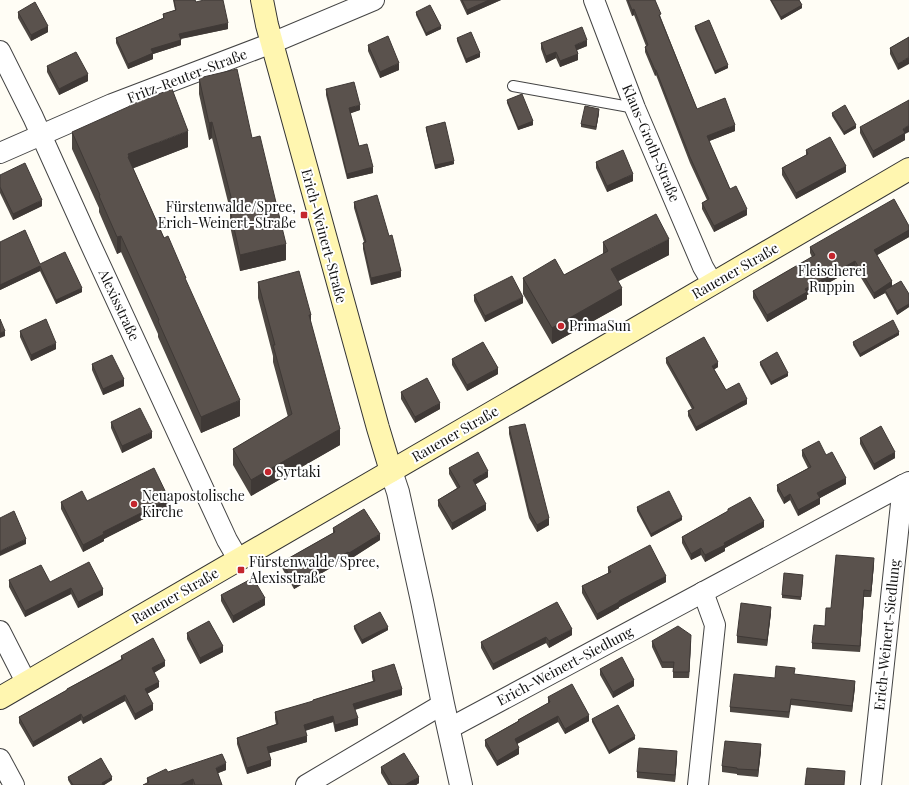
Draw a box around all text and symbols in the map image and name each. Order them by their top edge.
street label: Fritz-Reuter-Straße [124,44,249,107]
street label: Klaus-Groth-Straße [618,81,685,205]
street label: Erich-Weinert-Straße [297,167,352,305]
place label: Fürstenwalde/Spree, Erich-Weinert-Straße [158,197,296,232]
marker: Fürstenwalde/Spree, Erich-Weinert-Straße [299,210,309,220]
street label: Rauener Straße [688,238,782,303]
marker: Fleischerei Ruppin [827,251,837,261]
place label: Fleischerei Ruppin [798,261,866,296]
street label: Alexisstraße [94,265,144,344]
place label: PrimaSun [569,316,632,335]
marker: PrimaSun [556,321,566,331]
street label: Rauener Straße [408,401,502,466]
place label: Syrtaki [276,462,321,481]
marker: Syrtaki [263,467,273,477]
place label: Neuapostolische Kirche [142,486,245,521]
marker: Neuapostolische Kirche [129,499,139,509]
place label: Fürstenwalde/Spree, Alexisstraße [248,552,379,587]
street label: Erich-Weinert-Siedlung [869,558,904,711]
street label: Rauener Straße [128,563,222,628]
marker: Fürstenwalde/Spree, Alexisstraße [236,565,246,575]
street label: Erich-Weinert-Siedlung [493,621,637,710]

